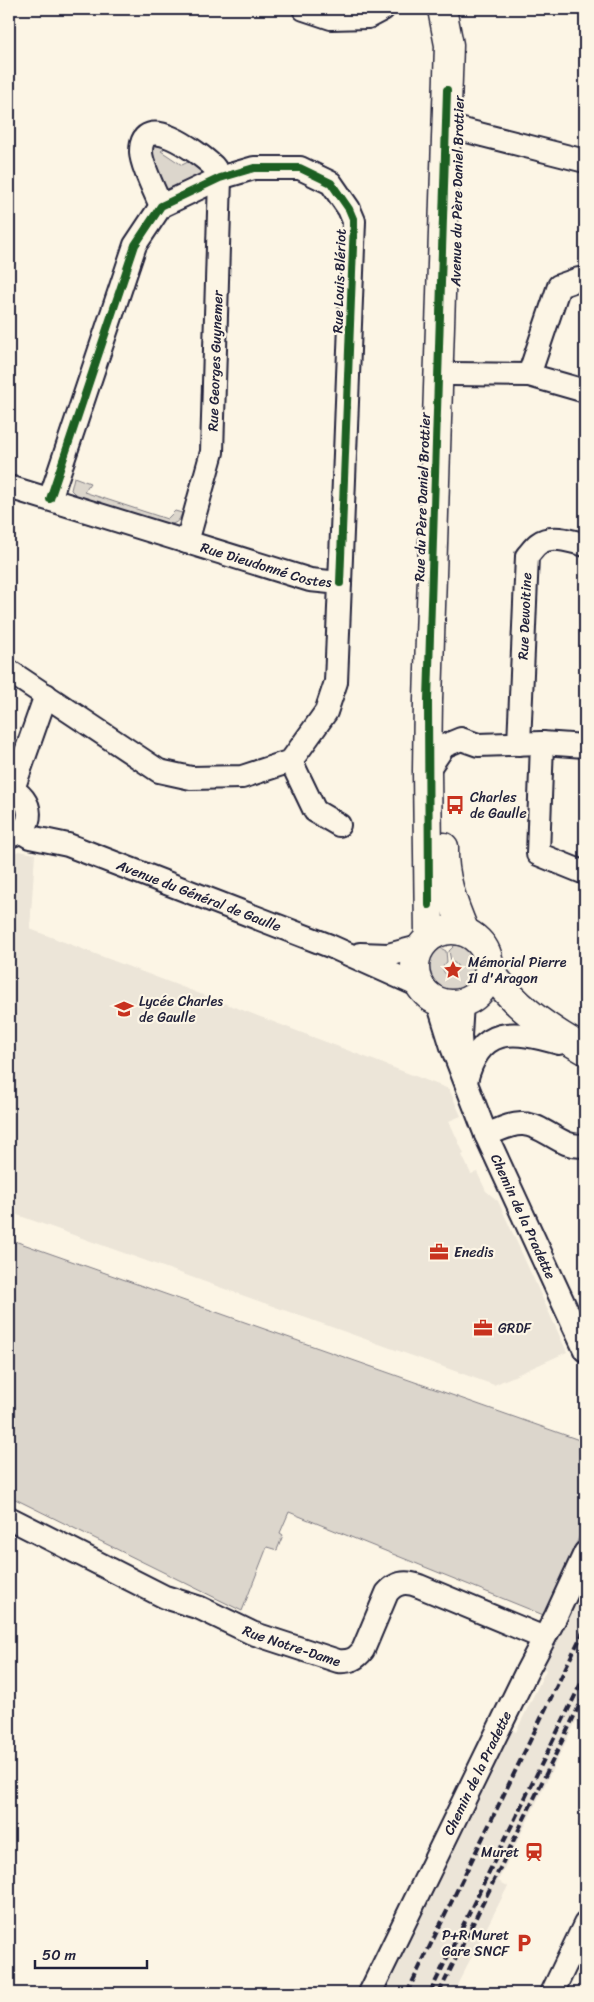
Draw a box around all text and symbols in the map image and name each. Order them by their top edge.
street label: Avenue du Père Daniel Brottier [443,94,472,288]
street label: Rue Louis Blériot [325,228,354,334]
street label: Rue Georges Guynemer [201,289,230,432]
street label: Rue du Père Daniel Brottier [407,411,438,582]
street label: Rue Dieudonné Costes [197,535,333,595]
street label: Rue Dewoitine [511,572,539,660]
place label: Charles de Gaulle [470,785,527,826]
bus stop icon: Charles de Gaulle [444,794,466,816]
street label: Avenue du Général de Gaulle [112,853,285,939]
place label: Mémorial Pierre II d'Aragon [467,950,567,991]
place icon: Mémorial Pierre II d'Aragon [442,959,464,981]
place label: Lycée Charles de Gaulle [139,989,223,1030]
school or university icon: Lycée Charles de Gaulle [113,998,135,1020]
street label: Chemin de la Pradette [483,1150,563,1283]
place label: Enedis [454,1240,494,1265]
office icon: Enedis [428,1241,450,1263]
place label: GRDF [498,1316,533,1341]
office icon: GRDF [472,1317,494,1339]
street label: Rue Notre-Dame [238,1618,344,1674]
street label: Chemin de la Pradette [437,1706,519,1840]
place label: Muret [481,1840,519,1865]
station icon: Muret [523,1841,545,1863]
place label: P+R Muret Gare SNCF [442,1923,510,1964]
parking icon: P+R Muret Gare SNCF [513,1932,535,1954]
scale bar [35,1937,148,1969]
text: 50 m [42,1942,77,1968]

